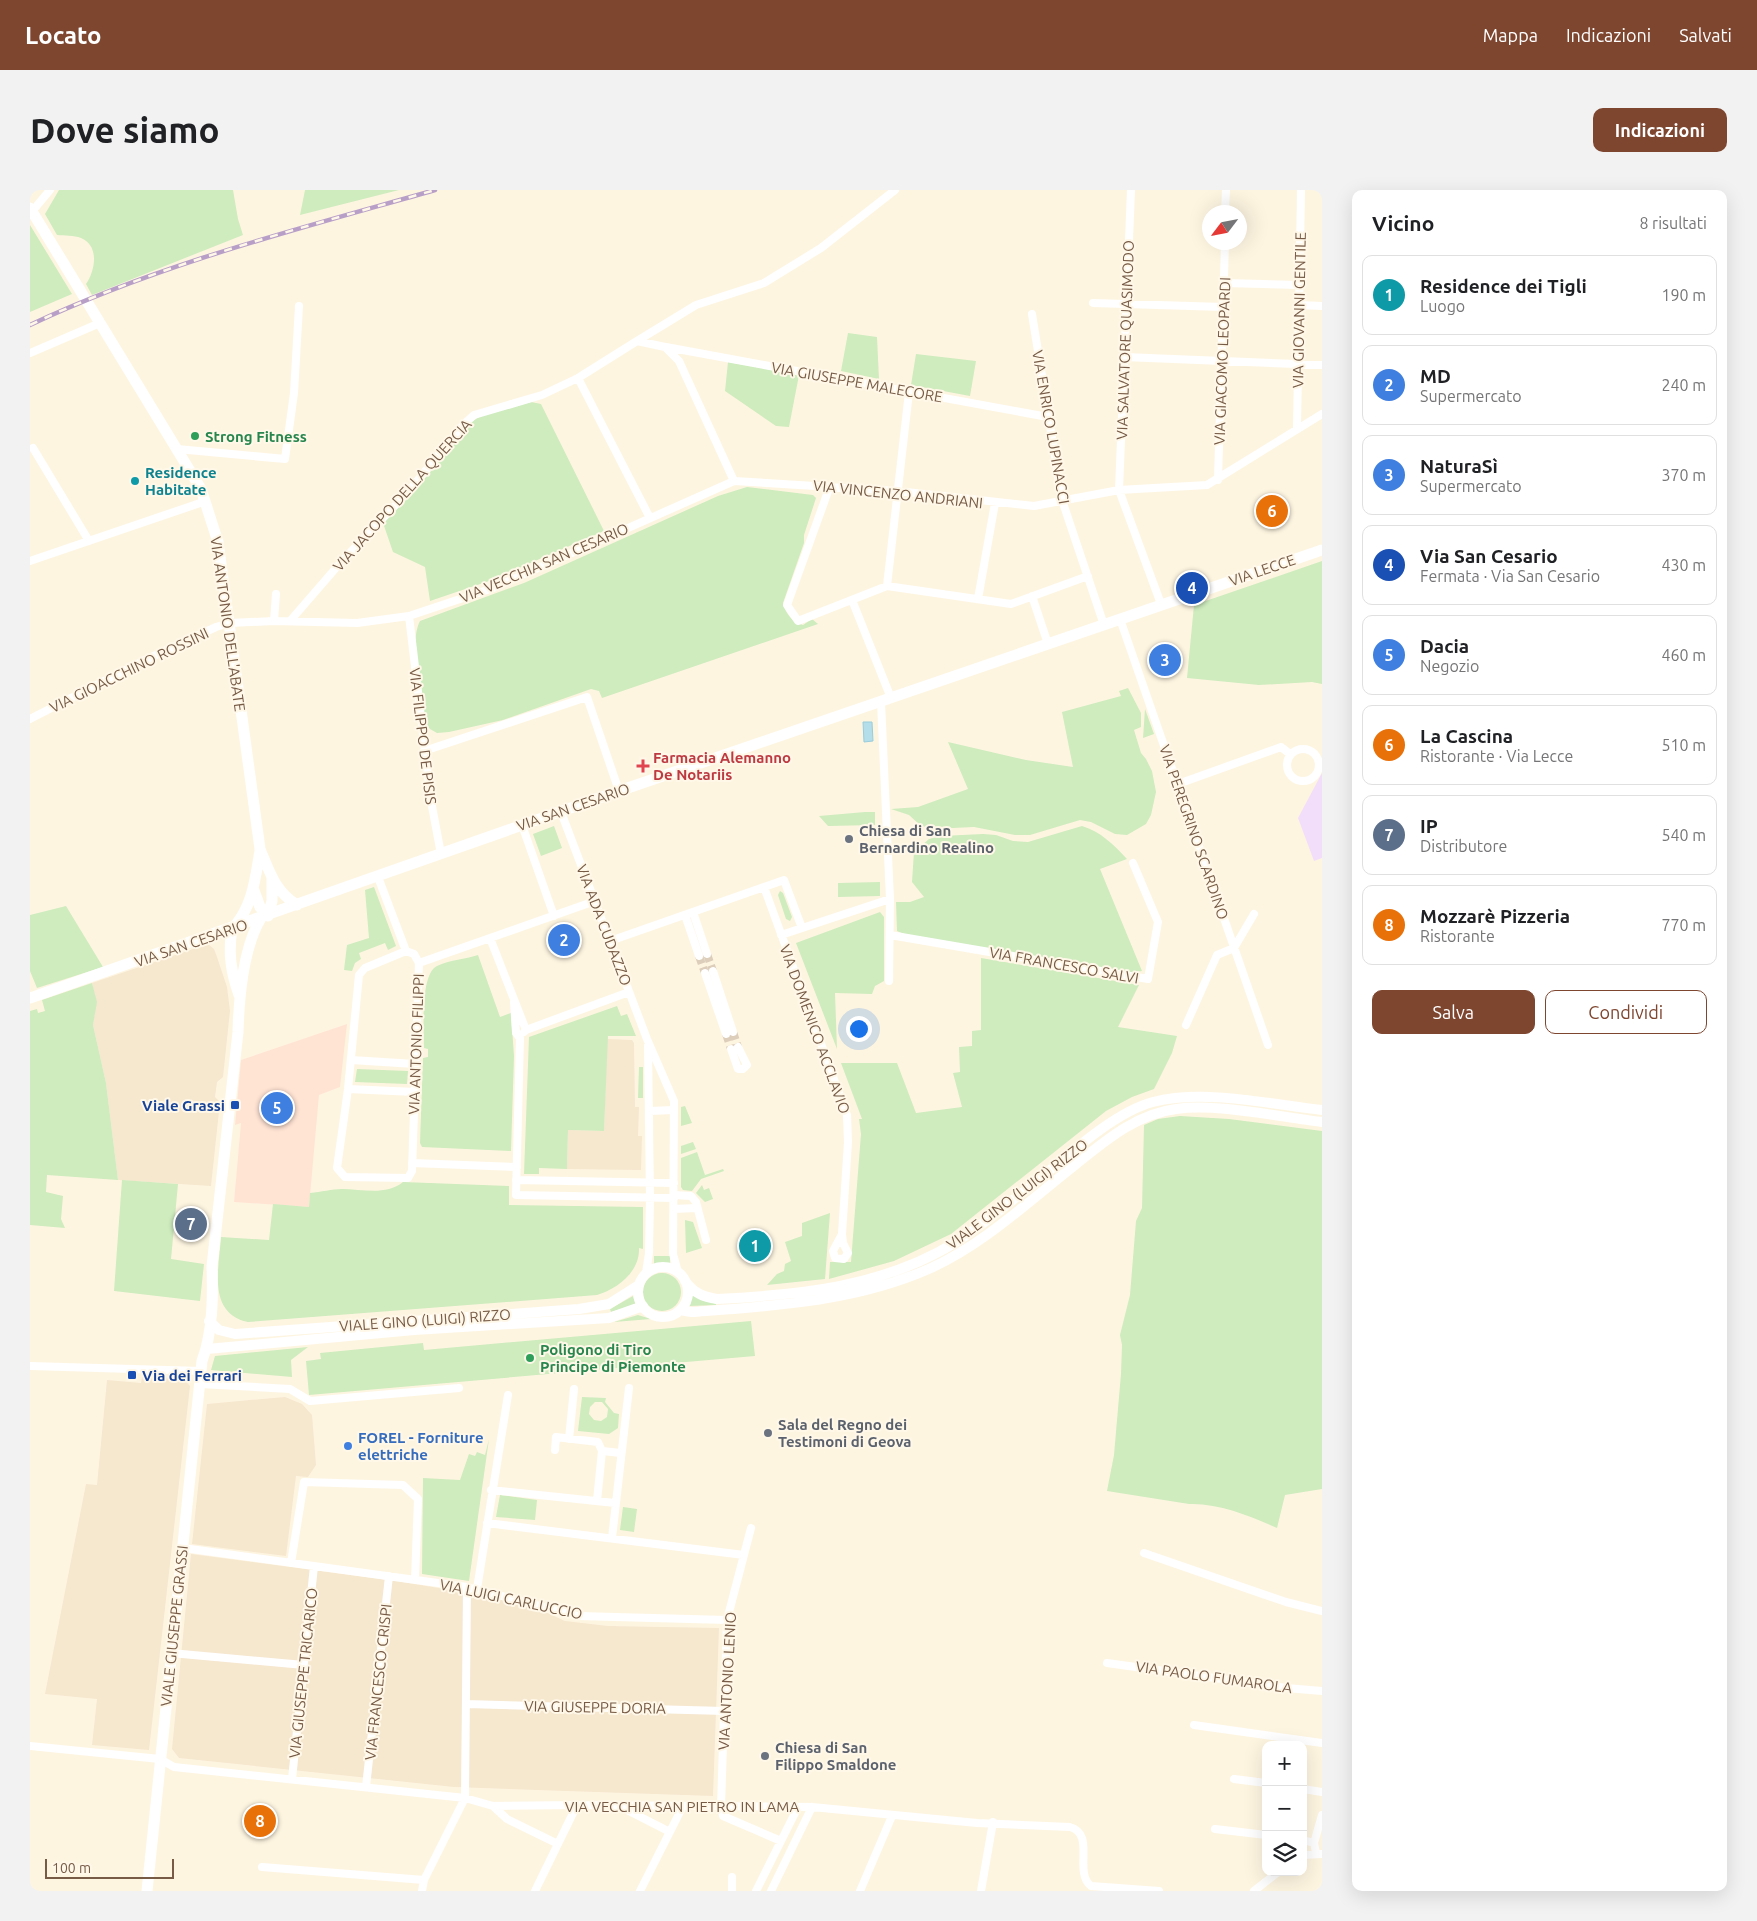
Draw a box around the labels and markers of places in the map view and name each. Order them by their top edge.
place label: Strong Fitness [205,428,307,445]
marker: Strong Fitness [189,430,201,442]
place label: Residence Habitate [145,464,217,498]
marker: Residence Habitate [129,475,141,487]
pin: 6 [1256,492,1288,530]
pin: 4 [1176,569,1208,607]
pin: 3 [1149,641,1181,679]
place label: Farmacia Alemanno De Notariis [653,749,791,783]
marker: Farmacia Alemanno De Notariis [637,760,649,772]
place label: Chiesa di San Bernardino Realino [859,822,994,856]
marker: Chiesa di San Bernardino Realino [843,833,855,845]
pin: 2 [548,921,580,959]
pin: 5 [261,1089,293,1127]
place label: Viale Grassi [142,1097,225,1114]
marker: Viale Grassi [229,1099,241,1111]
pin: 7 [175,1205,207,1243]
pin: 1 [739,1227,771,1265]
place label: Poligono di Tiro Principe di Piemonte [540,1341,686,1375]
marker: Poligono di Tiro Principe di Piemonte [524,1352,536,1364]
place label: Via dei Ferrari [142,1367,242,1384]
marker: Via dei Ferrari [126,1369,138,1381]
place label: Sala del Regno dei Testimoni di Geova [778,1416,911,1450]
marker: Sala del Regno dei Testimoni di Geova [762,1427,774,1439]
place label: FOREL - Forniture elettriche [358,1429,484,1463]
marker: FOREL - Forniture elettriche [342,1440,354,1452]
place label: Chiesa di San Filippo Smaldone [775,1739,896,1773]
marker: Chiesa di San Filippo Smaldone [759,1750,771,1762]
pin: 8 [244,1802,276,1840]

